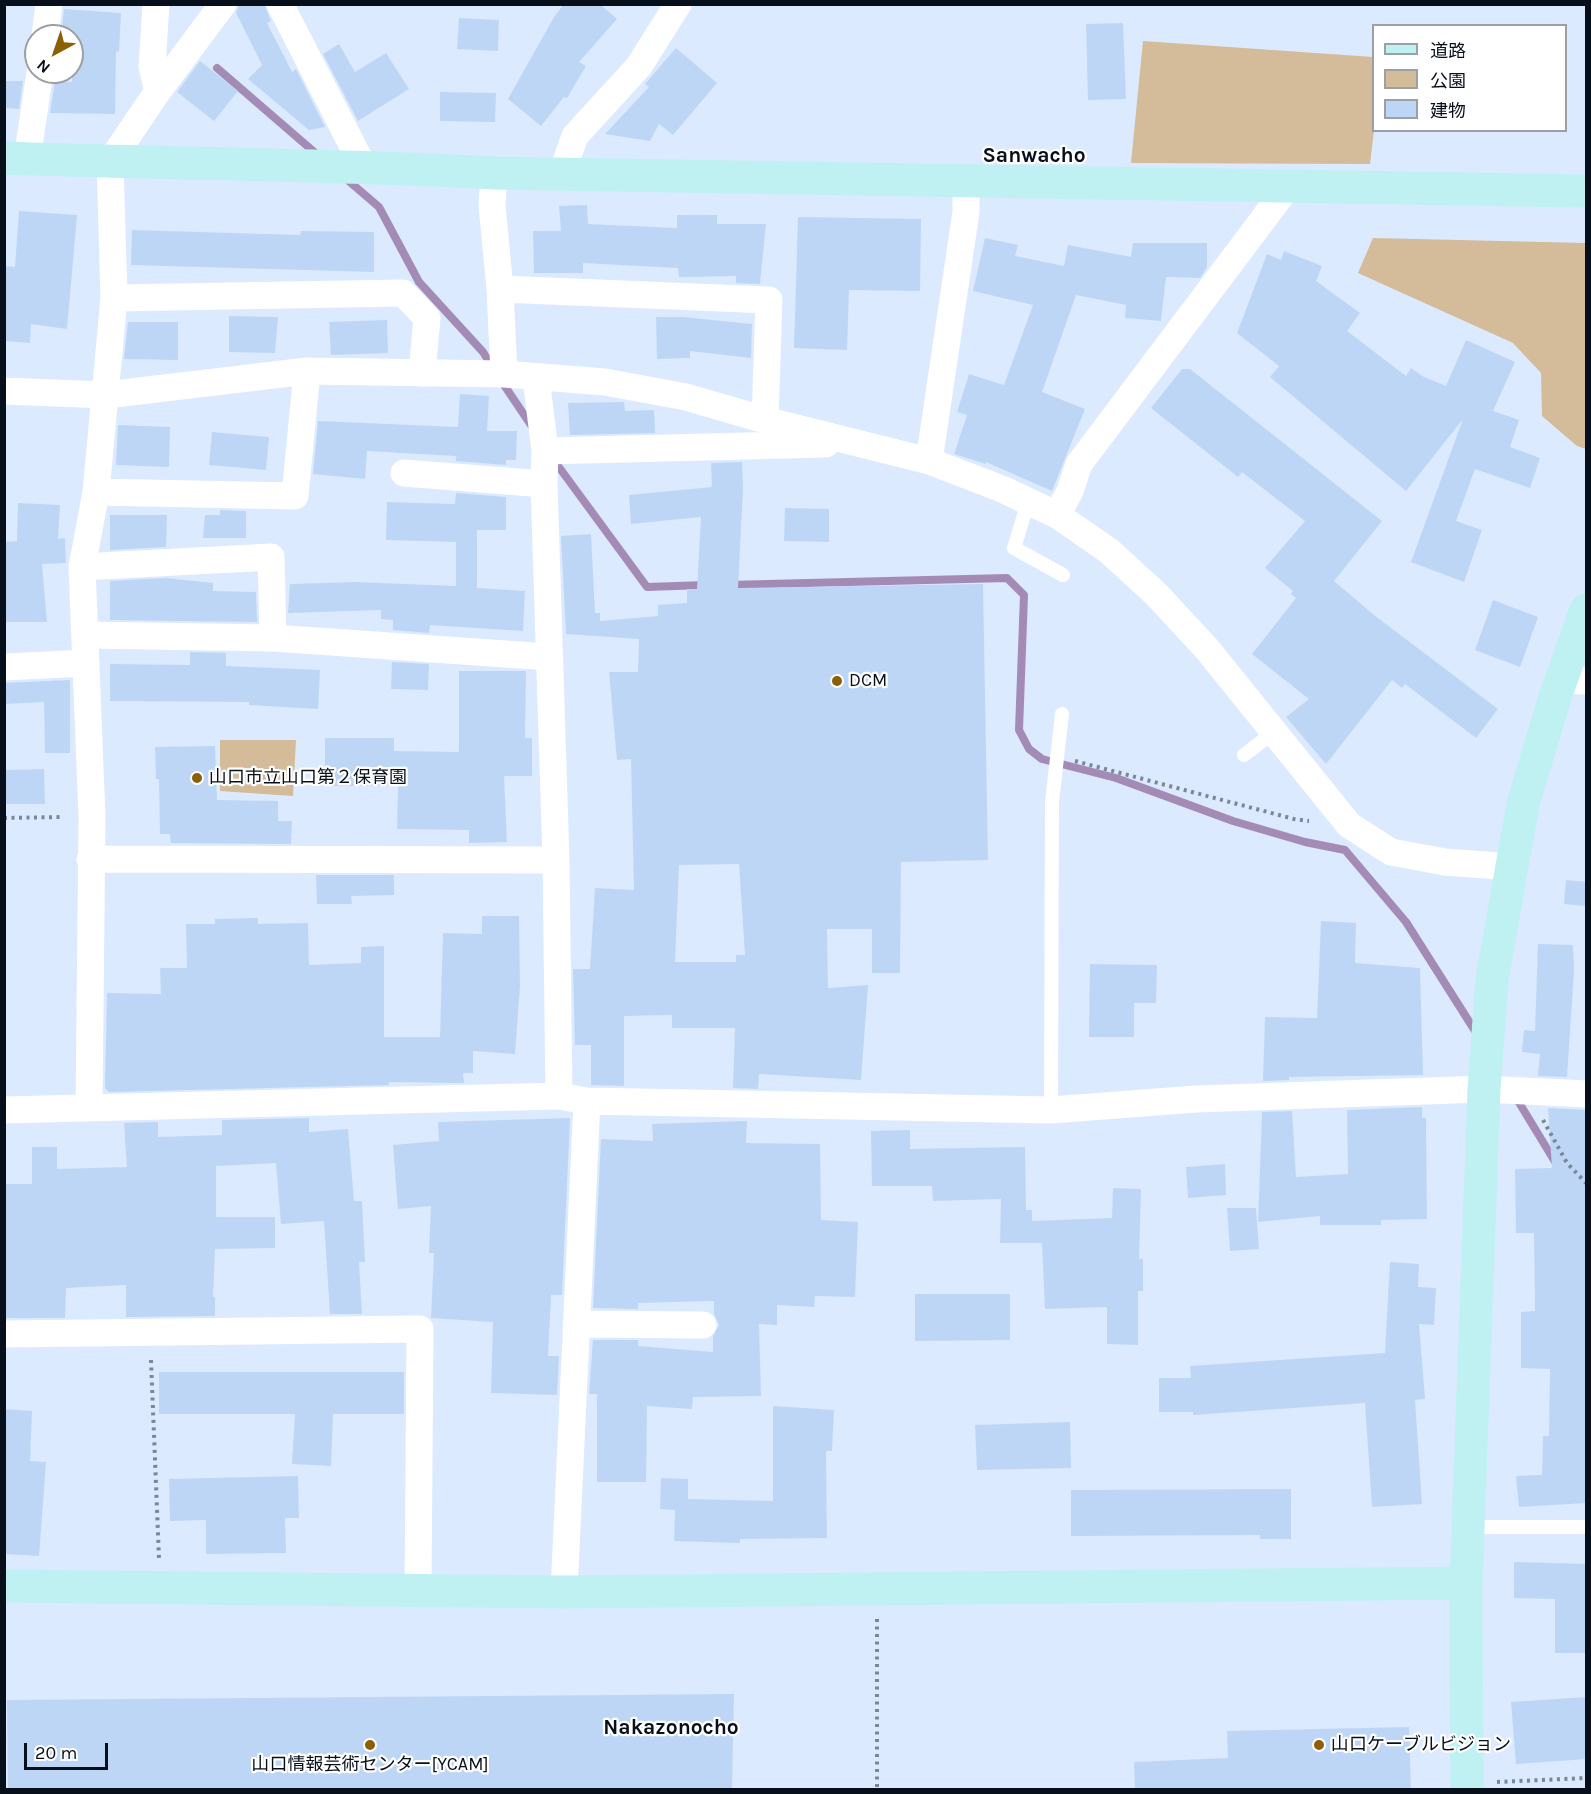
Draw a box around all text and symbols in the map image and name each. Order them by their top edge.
north arrow [24,24,84,84]
legend [1372,24,1567,132]
text: 道路 [1430,40,1466,62]
text: N [33,56,54,78]
text: 公園 [1430,70,1466,92]
text: 建物 [1430,100,1466,122]
district label: Sanwacho [982,143,1086,169]
place label: DCM [849,670,887,692]
marker: DCM [830,674,844,688]
place label: 山口市立山口第２保育園 [209,767,407,789]
marker: 山口市立山口第２保育園 [190,771,204,785]
district label: Nakazonocho [603,1715,739,1741]
scale bar [27,1731,111,1769]
place label: 山口ケーブルビジョン [1331,1734,1511,1756]
marker: 山口情報芸術センター[YCAM] [363,1738,377,1752]
marker: 山口ケーブルビジョン [1312,1738,1326,1752]
text: 20 m [35,1742,77,1764]
place label: 山口情報芸術センター[YCAM] [251,1754,489,1776]

